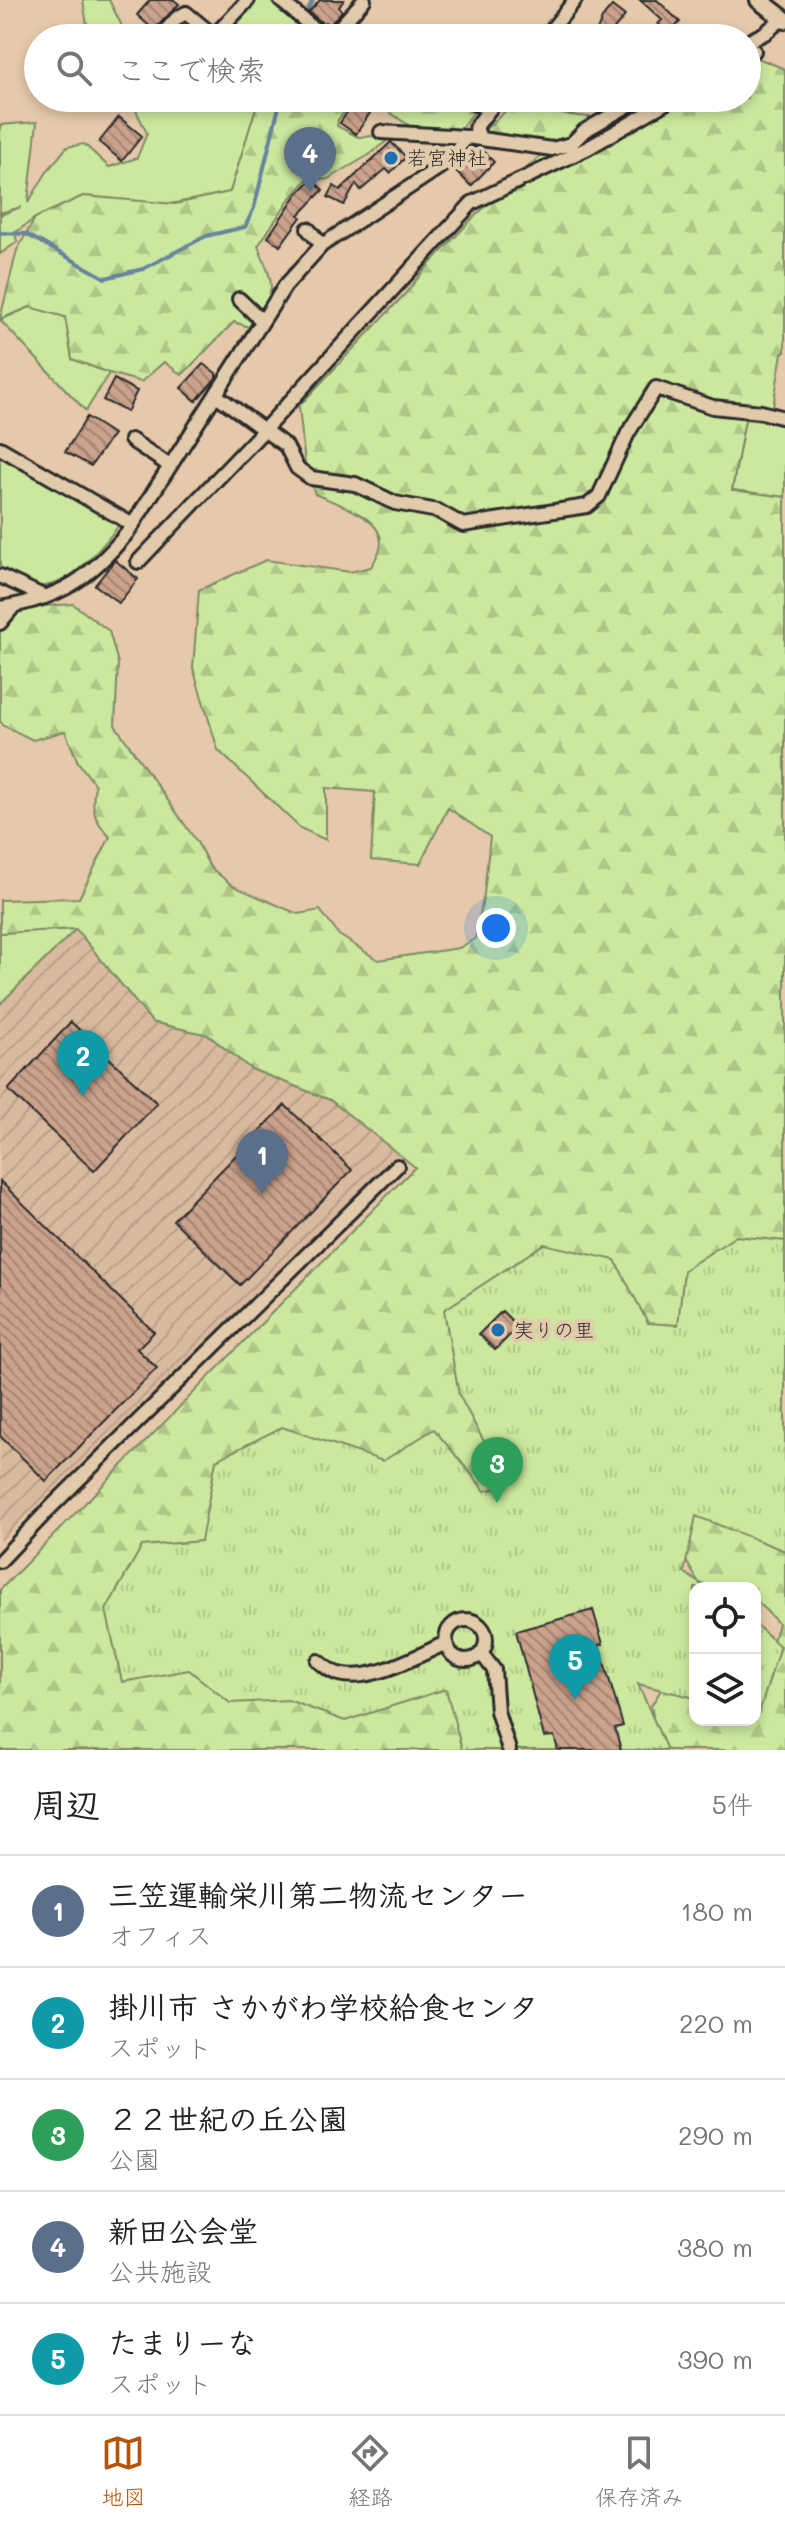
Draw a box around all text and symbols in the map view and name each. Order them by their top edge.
search box [24,24,761,112]
icon: search [52,46,96,90]
text: ここで検索 [116,49,266,89]
pin: 4 [284,127,336,193]
place label: 若宮神社 [407,144,487,170]
marker: 若宮神社 [382,149,400,167]
your location [476,908,516,948]
pin: 2 [57,1030,109,1096]
pin: 1 [236,1129,288,1195]
place label: 実りの里 [514,1316,594,1342]
marker: 実りの里 [489,1321,507,1339]
pin: 3 [471,1437,523,1503]
map controls [689,1582,761,1726]
button: locate [689,1582,761,1654]
pin: 5 [549,1634,601,1700]
button: layers [689,1654,761,1726]
text: 周辺 [32,1781,100,1826]
text: 5件 [712,1787,753,1821]
text: 三笠運輸栄川第二物流センター [108,1874,528,1914]
text: 1 [52,1894,64,1928]
text: 180 m [681,1894,753,1928]
text: オフィス [108,1918,212,1952]
text: 掛川市 さかがわ学校給食センタ [108,1986,539,2026]
text: 2 [51,2006,65,2040]
text: 220 m [679,2006,753,2040]
text: スポット [108,2030,212,2064]
text: ２２世紀の丘公園 [108,2098,348,2138]
text: 3 [50,2118,66,2152]
text: 290 m [678,2118,753,2152]
text: 公園 [108,2142,160,2176]
text: 新田公会堂 [108,2210,258,2250]
text: 4 [50,2230,66,2264]
text: 380 m [677,2230,753,2264]
text: 公共施設 [108,2254,212,2288]
text: たまりーな [108,2322,257,2362]
text: 5 [50,2342,66,2376]
text: 390 m [677,2342,753,2376]
text: スポット [108,2366,212,2400]
tab: 地図 [101,2431,146,2511]
tab: 経路 [348,2431,393,2511]
tab: 保存済み [595,2431,684,2511]

